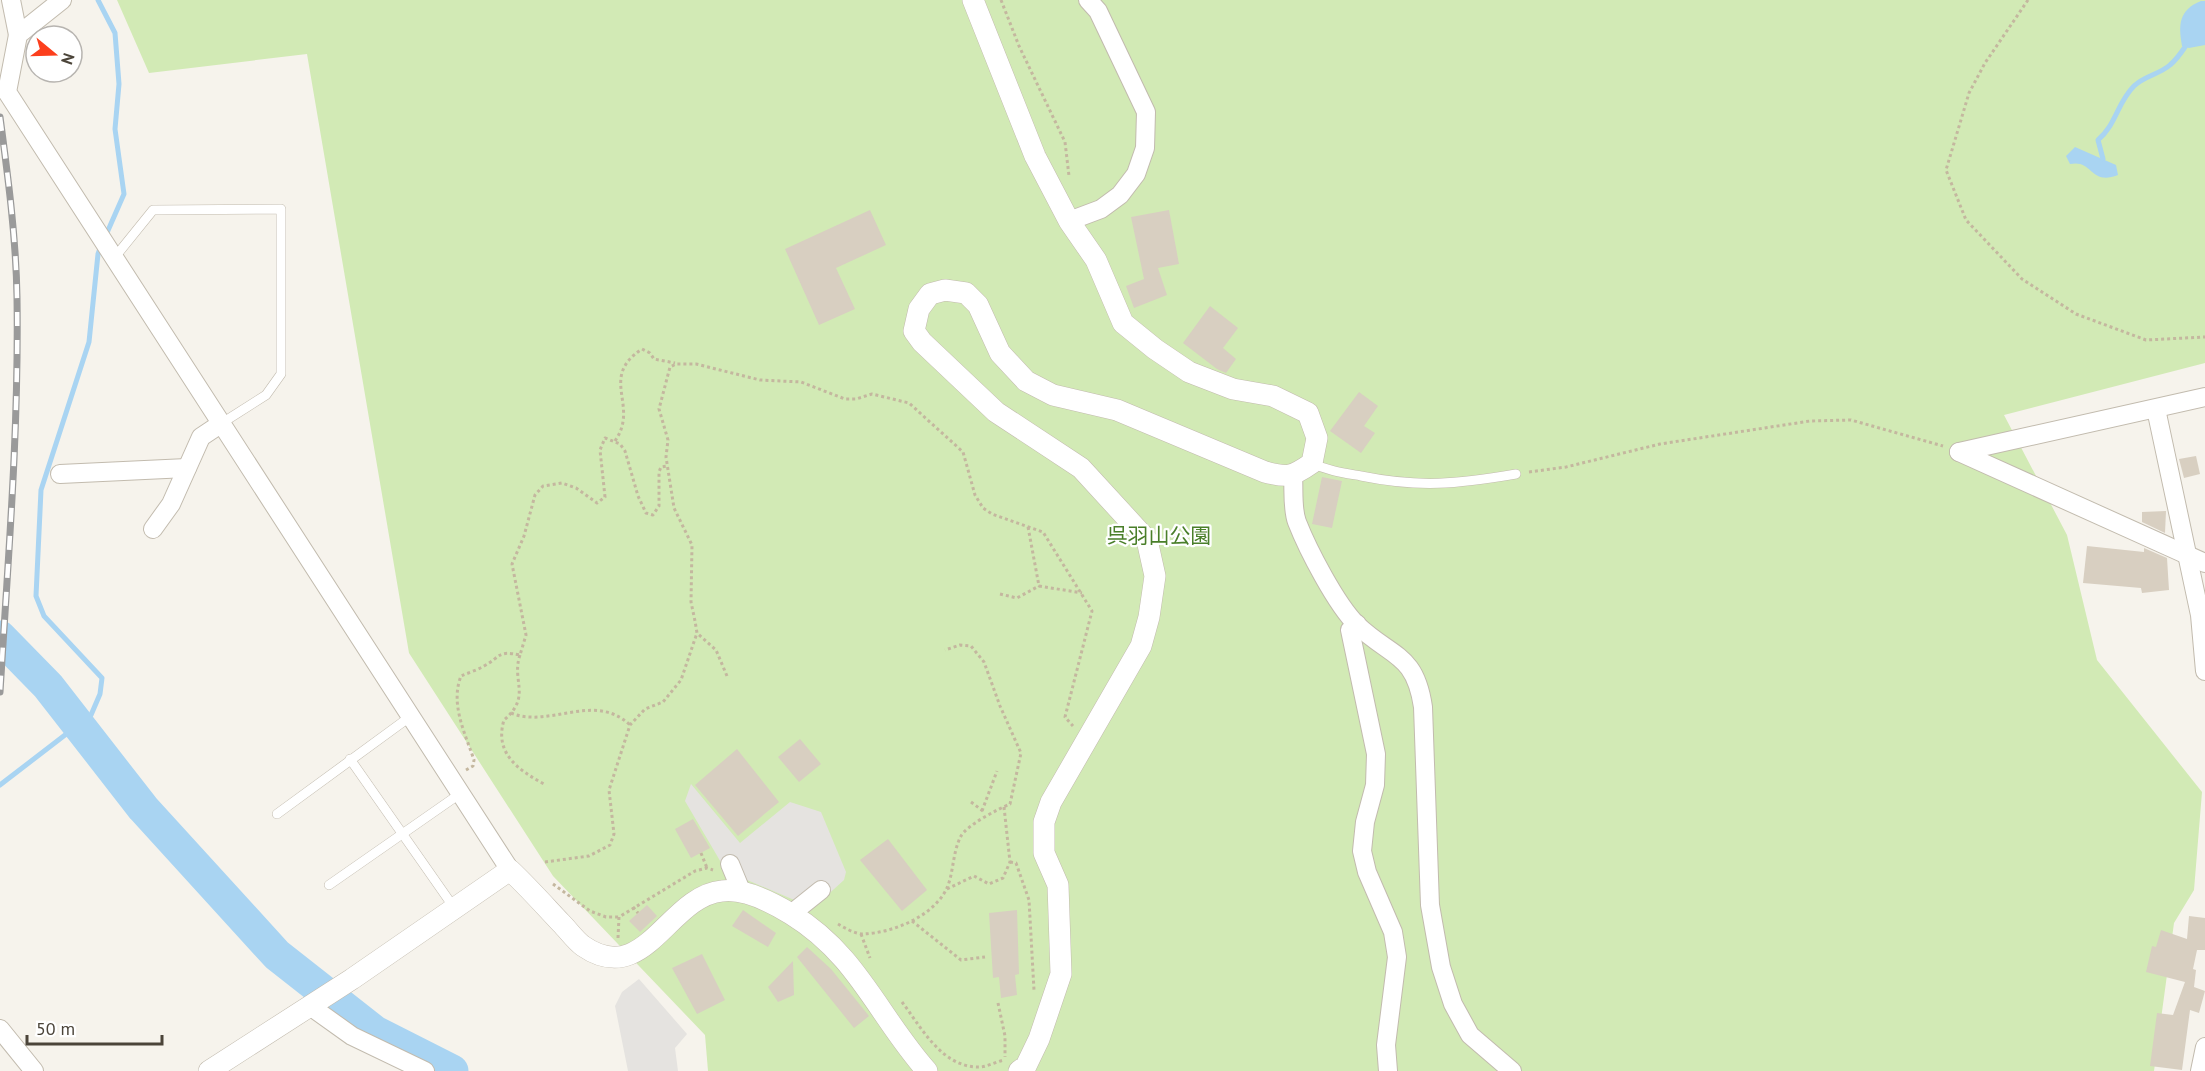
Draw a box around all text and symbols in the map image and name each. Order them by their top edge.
north arrow [24,24,84,84]
text: N [57,51,79,67]
park label: 呉羽山公園 [1107,522,1212,549]
scale bar [27,1008,162,1046]
text: 50 m [36,1017,75,1040]

